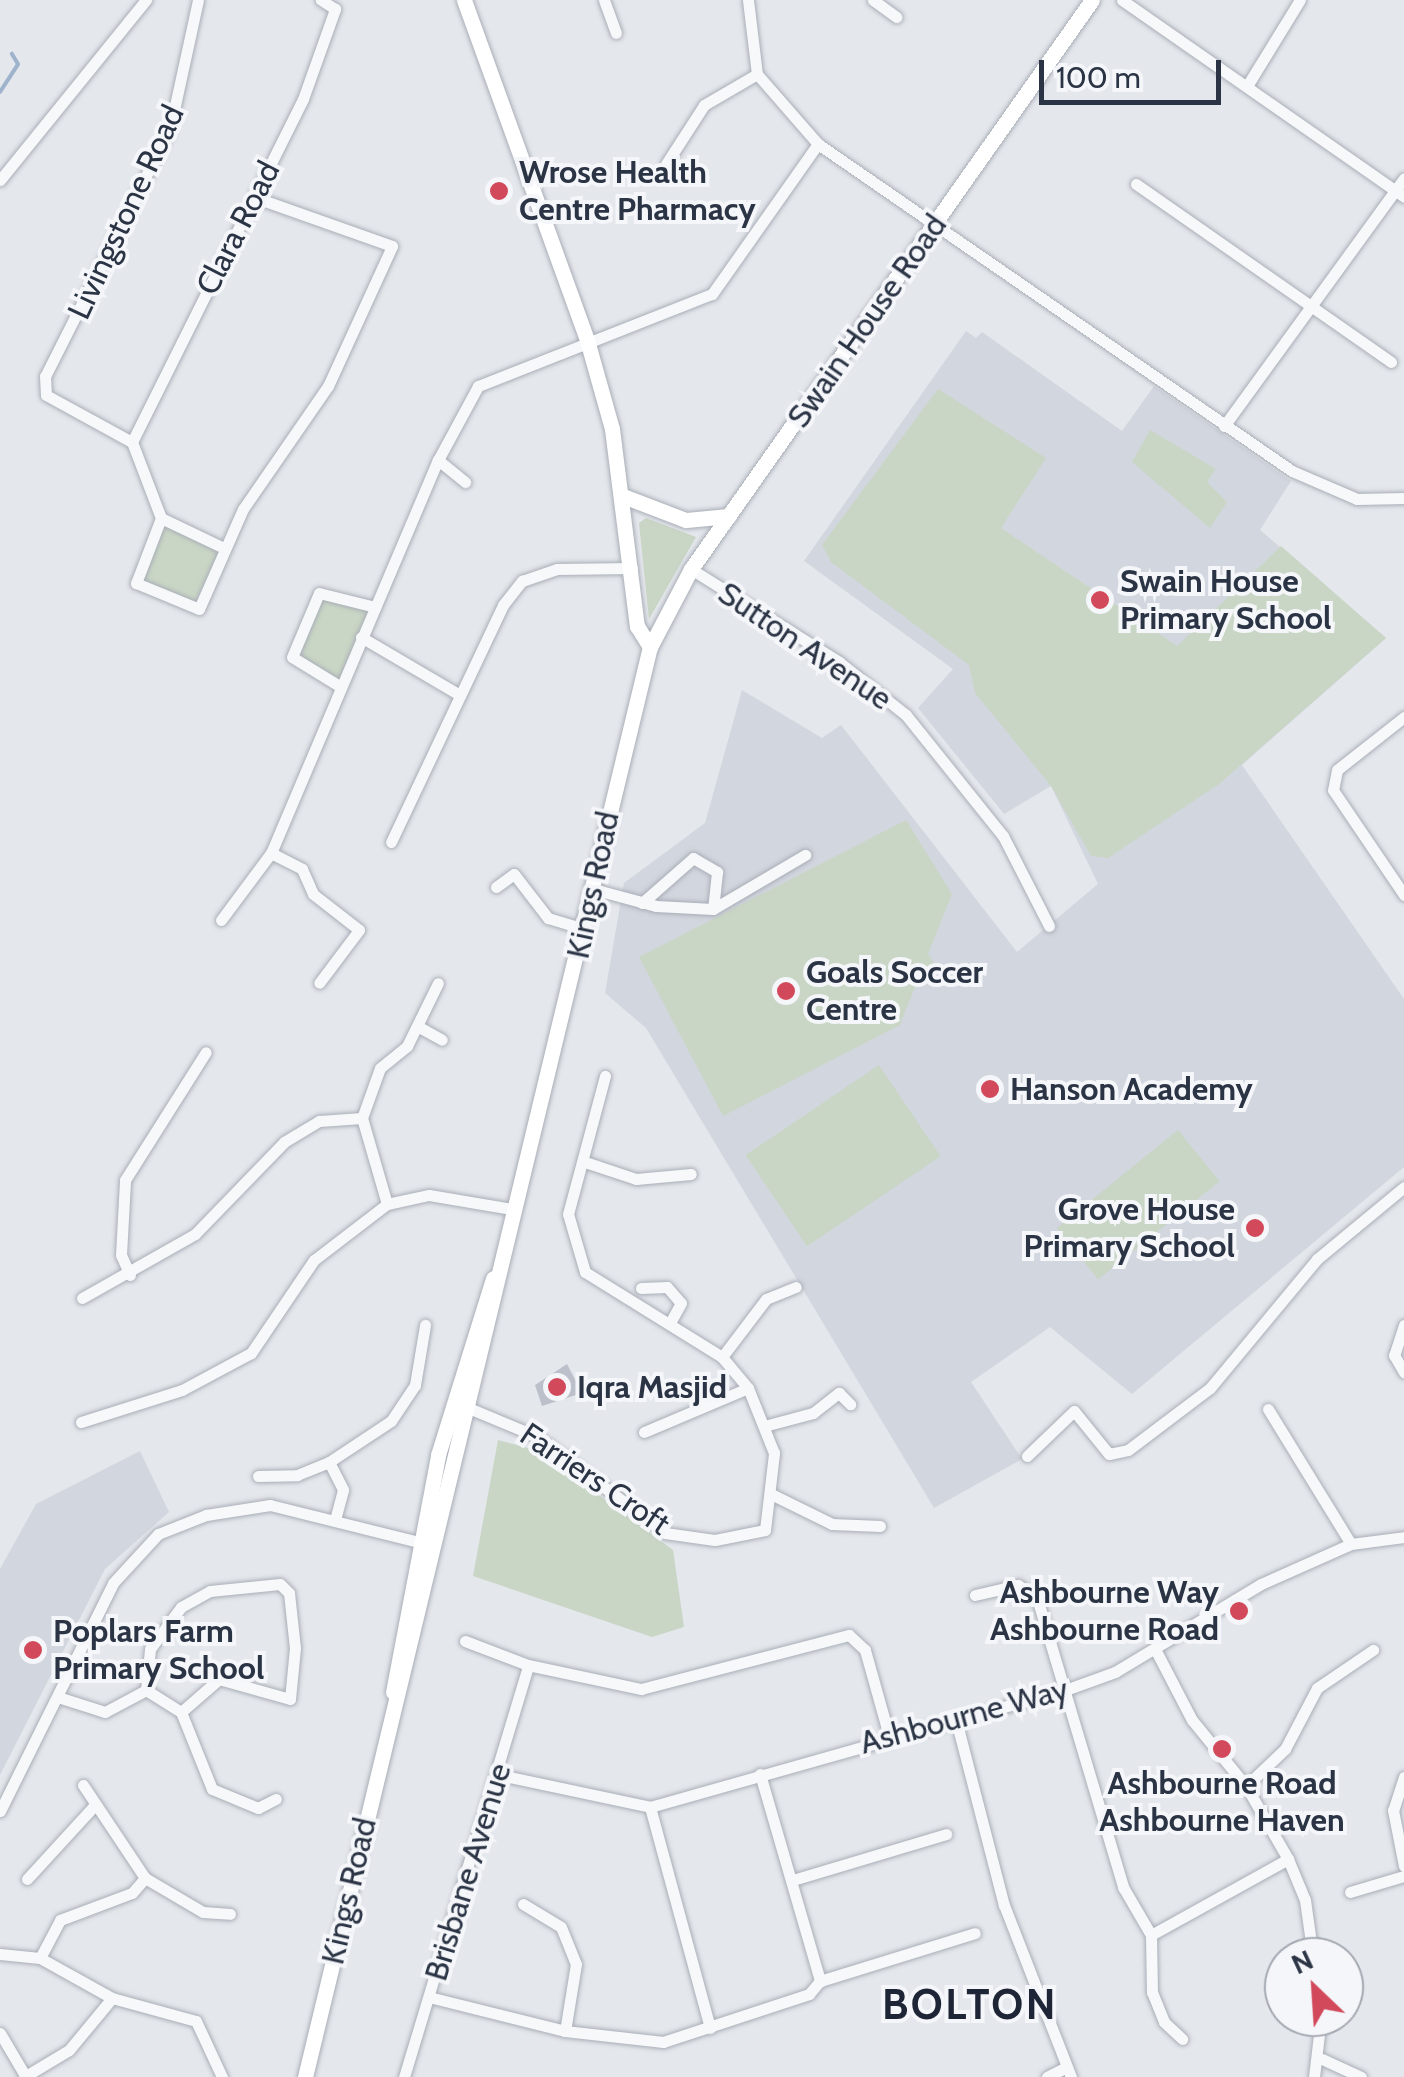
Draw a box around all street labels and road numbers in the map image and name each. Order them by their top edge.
street label: Livingstone Road [60,99,192,325]
street label: Clara Road [188,155,288,301]
street label: Swain House Road [779,207,955,435]
street label: Sutton Avenue [711,574,899,718]
street label: Kings Road [559,808,627,962]
street label: Farriers Croft [513,1415,677,1543]
street label: Ashbourne Way [856,1670,1072,1762]
street label: Brisbane Avenue [417,1759,519,1985]
street label: Kings Road [313,1814,385,1968]

